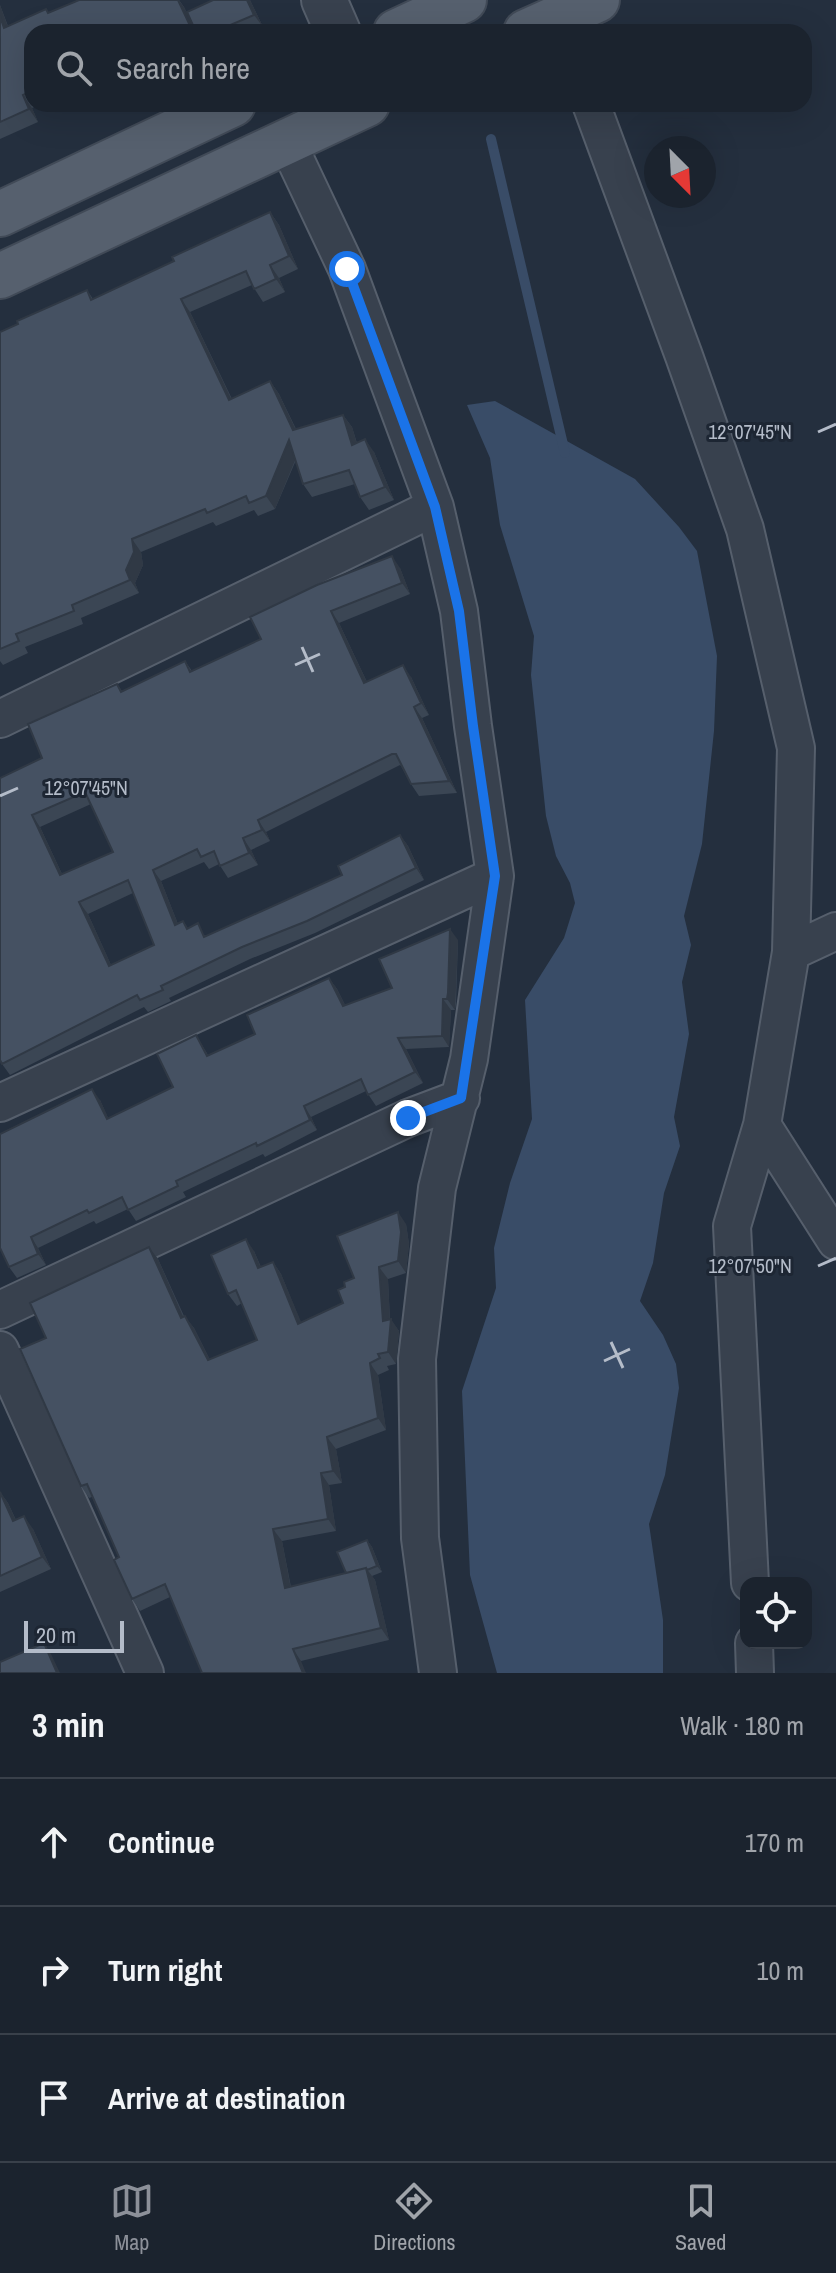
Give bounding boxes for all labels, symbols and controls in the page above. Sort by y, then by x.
search box [24,24,812,112]
icon: search [52,46,96,90]
text: Search here [116,48,250,88]
north arrow [644,136,716,208]
route start [329,251,365,287]
text: 12°07'45"N [708,418,792,445]
text: 12°07'45"N [44,774,128,801]
route end [390,1100,426,1136]
text: 12°07'50"N [708,1252,792,1279]
map controls [740,1577,812,1649]
button: locate [740,1577,812,1649]
scale bar [24,1617,124,1653]
text: 20 m [36,1620,76,1650]
text: 3 min [32,1702,105,1748]
text: Walk · 180 m [680,1708,804,1743]
icon: ahead [32,1820,76,1864]
text: Continue [108,1822,215,1862]
text: 170 m [745,1825,804,1860]
icon: right [32,1948,76,1992]
text: Turn right [108,1950,222,1990]
text: 10 m [757,1953,804,1988]
icon: arrive [32,2076,76,2120]
text: Arrive at destination [108,2078,346,2118]
tab: Map [110,2179,154,2257]
tab: Directions [373,2179,456,2257]
tab: Saved [675,2179,726,2257]

